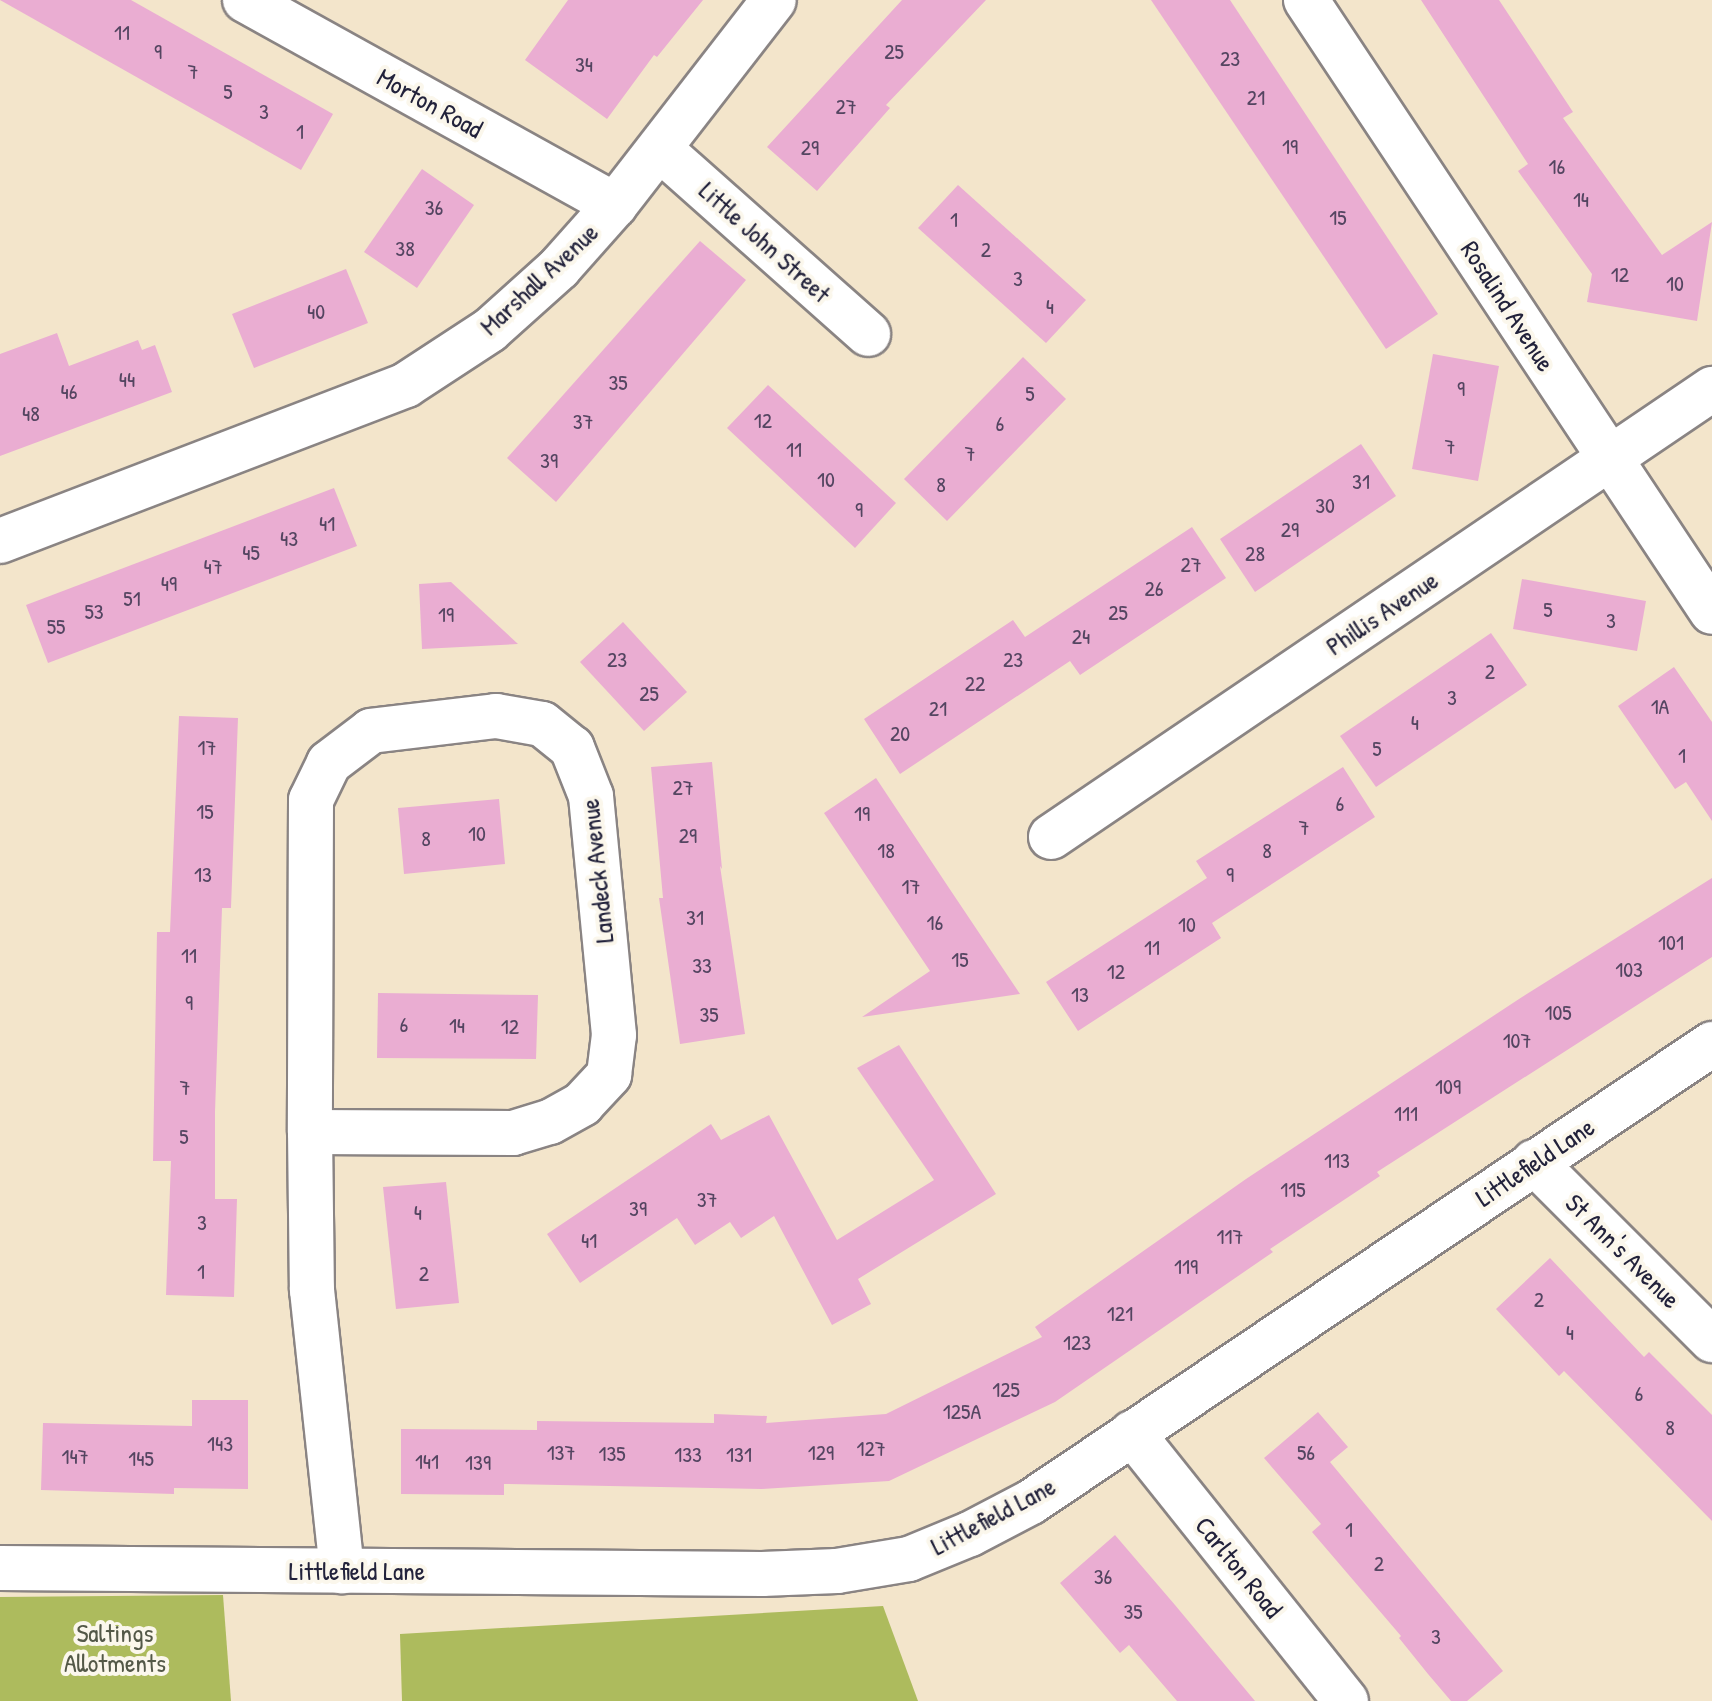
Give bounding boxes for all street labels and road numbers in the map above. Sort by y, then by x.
street label: Morton Road [372,61,488,145]
street label: Little John Street [693,175,837,309]
street label: Marshall Avenue [474,216,604,342]
street label: Rosalind Avenue [1454,235,1562,377]
street label: Phillis Avenue [1320,564,1444,662]
street label: Landeck Avenue [574,797,620,945]
street label: Littlefield Lane [1470,1111,1600,1213]
street label: St Ann's Avenue [1559,1187,1687,1315]
street label: Littlefield Lane [925,1470,1061,1562]
street label: Carlton Road [1189,1510,1289,1624]
street label: Littlefield Lane [289,1555,425,1587]

